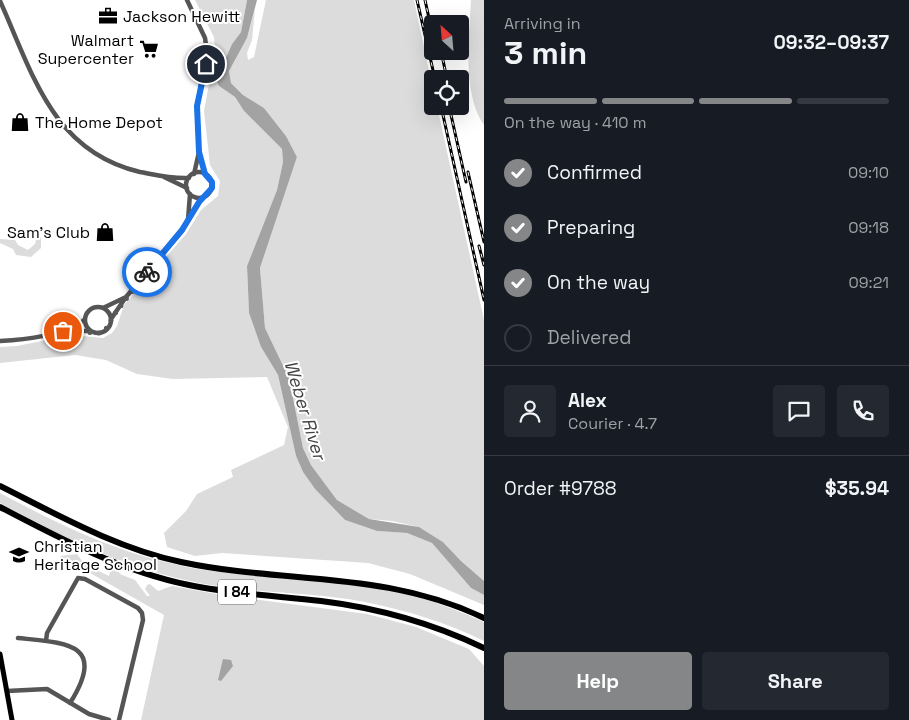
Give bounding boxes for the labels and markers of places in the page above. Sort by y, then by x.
office icon: Jackson Hewitt [97,5,119,27]
place label: Jackson Hewitt [123,6,240,27]
place label: Walmart Supercenter [38,30,134,69]
supermarket icon: Walmart Supercenter [138,38,160,60]
pin [185,43,227,85]
shop icon: The Home Depot [9,111,31,133]
place label: The Home Depot [35,112,163,133]
shop icon: Sam's Club [94,221,116,243]
place label: Sam's Club [7,222,90,243]
pin [42,310,84,352]
place label: Christian Heritage School [34,536,157,575]
school or university icon: Christian Heritage School [8,544,30,566]

